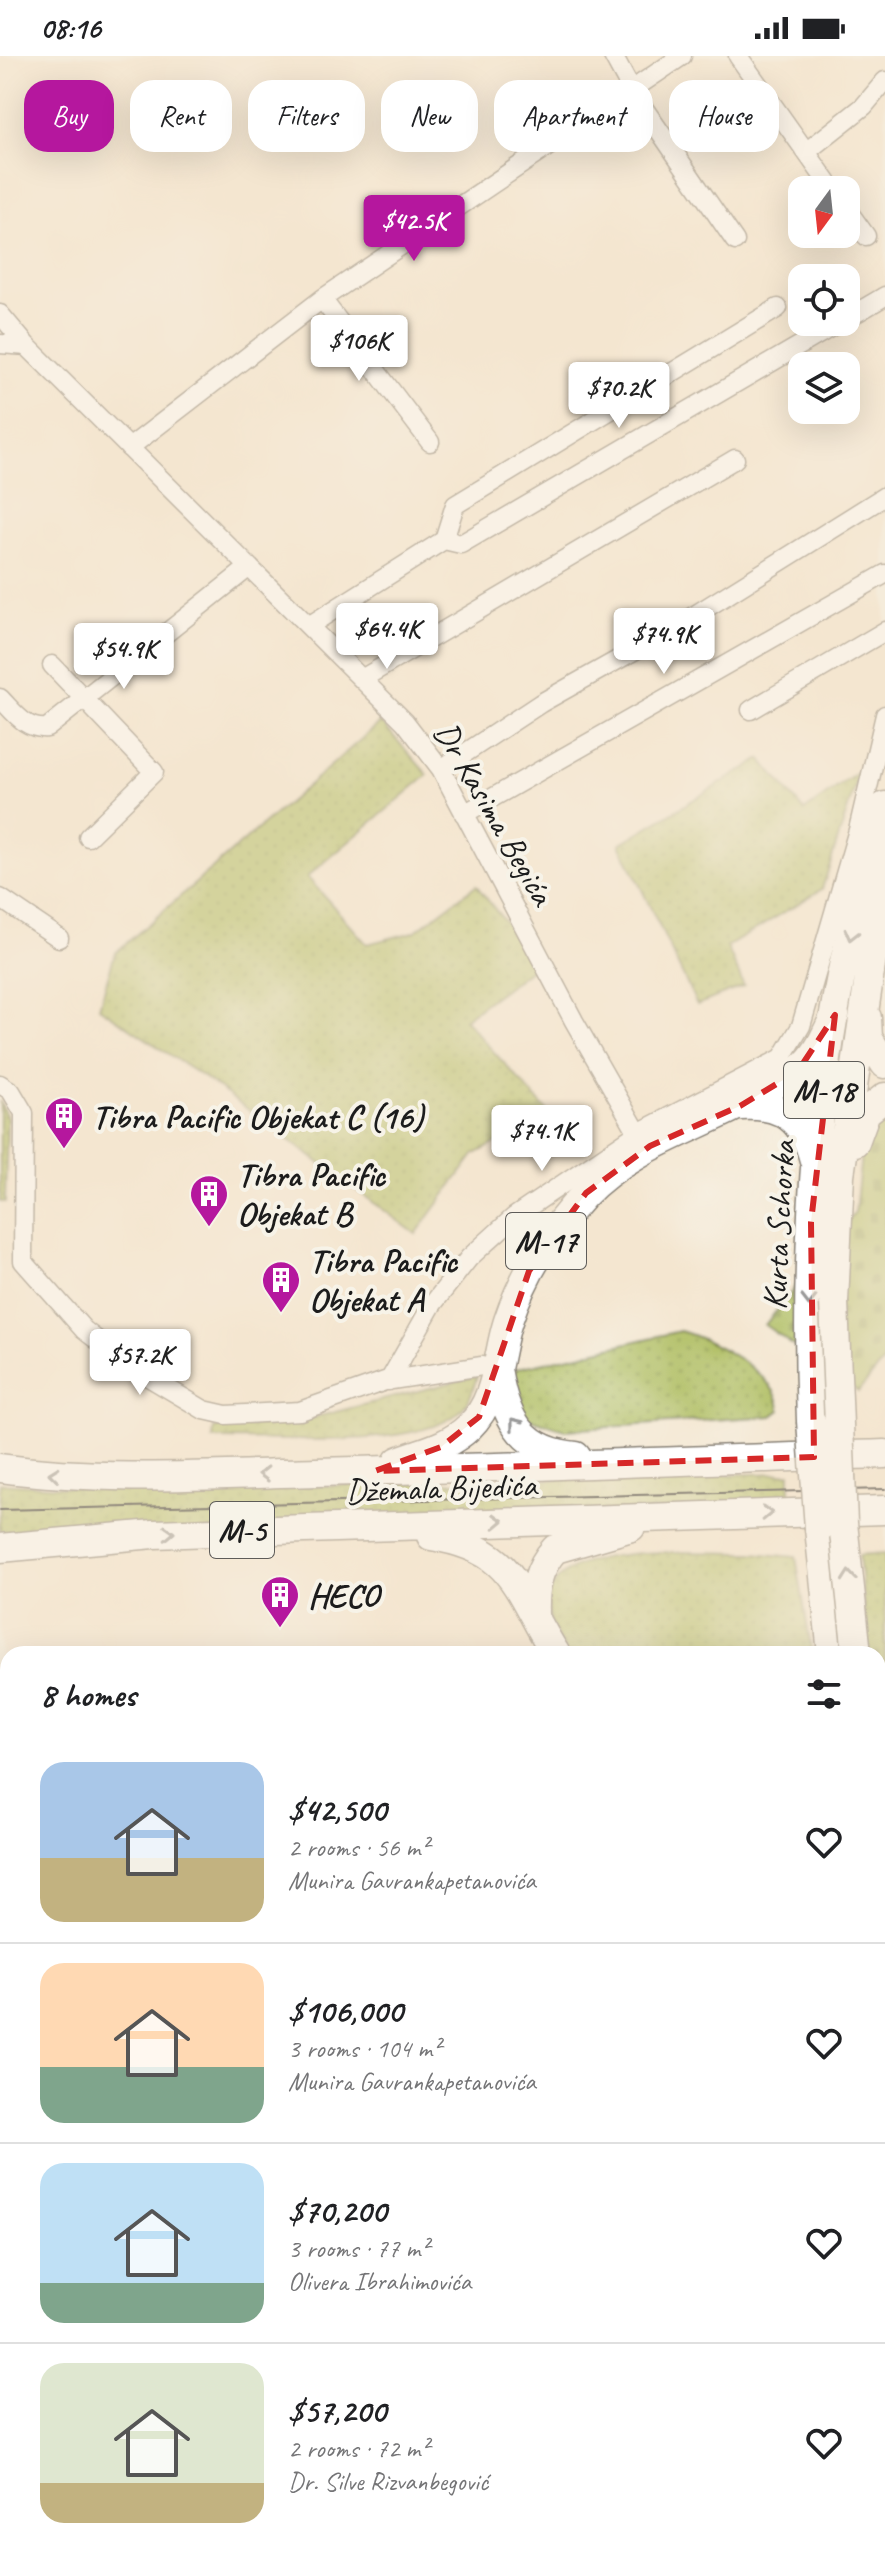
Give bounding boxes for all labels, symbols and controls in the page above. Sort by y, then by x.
text: 08:16 [40,9,101,47]
chip: Buy [24,80,114,152]
chip: Rent [130,80,232,152]
chip: Filters [248,80,365,152]
chip: New [381,80,478,152]
chip: Apartment [494,80,653,152]
chip: House [669,80,779,152]
north arrow [788,176,860,248]
map controls [788,176,860,424]
pin: $42.5K [349,195,479,263]
text: $42.5K [382,204,446,237]
button: locate [788,264,860,336]
pin: $106K [303,315,415,383]
text: $106K [329,324,389,357]
button: layers [788,352,860,424]
pin: $70.2K [554,362,684,430]
text: $70.2K [586,371,652,404]
pin: $64.4K [322,603,452,671]
pin: $74.9K [599,608,729,676]
text: $64.4K [354,612,420,645]
text: $74.9K [632,617,696,650]
pin: $54.9K [59,623,189,691]
text: $54.9K [92,632,156,665]
street label: Dr Kasima Begića [425,714,565,914]
one-way arrow [843,928,860,942]
road number: M-18 [784,1062,864,1118]
building icon: Tibra Pacific Objekat C (16) [43,1095,85,1150]
place label: Tibra Pacific Objekat C (16) [92,1095,426,1138]
pin: $74.1K [477,1105,607,1173]
text: $74.1K [509,1114,575,1147]
street label: Kurta Schorka [753,1137,805,1311]
place label: Tibra Pacific Objekat B [237,1153,387,1235]
building icon: Tibra Pacific Objekat B [188,1173,230,1228]
road number: M-17 [506,1213,586,1269]
place label: Tibra Pacific Objekat A [309,1239,459,1321]
building icon: Tibra Pacific Objekat A [260,1259,302,1314]
one-way arrow [800,1294,817,1307]
pin: $57.2K [75,1329,205,1397]
text: $57.2K [108,1338,172,1371]
one-way arrow [511,1417,525,1432]
street label: Džemala Bijedića [345,1463,539,1512]
one-way arrow [47,1465,60,1482]
one-way arrow [257,1465,270,1482]
road number: M-5 [210,1502,274,1558]
one-way arrow [761,1504,774,1521]
one-way arrow [492,1513,505,1530]
one-way arrow [163,1525,176,1542]
one-way arrow [840,1570,857,1583]
building icon: HECO [259,1574,301,1629]
place label: HECO [308,1574,382,1617]
icon: filters [802,1672,846,1716]
text: 8 homes [40,1673,136,1716]
text: $42,500 [288,1788,386,1831]
icon: home [104,1794,200,1890]
icon: heart [802,1820,846,1864]
text: 2 rooms · 56 m² [288,1831,429,1864]
text: Munira Gavrankapetanovića [288,1864,536,1897]
text: $106,000 [288,1989,403,2032]
icon: home [104,1995,200,2091]
icon: heart [802,2021,846,2065]
text: 3 rooms · 104 m² [288,2032,440,2065]
text: Munira Gavrankapetanovića [288,2065,536,2098]
text: $70,200 [288,2189,386,2232]
icon: home [104,2195,200,2291]
icon: heart [802,2221,846,2265]
text: 3 rooms · 77 m² [288,2232,429,2265]
text: Olivera Ibrahimovića [288,2265,471,2298]
text: $57,200 [288,2389,386,2432]
icon: home [104,2395,200,2491]
icon: heart [802,2421,846,2465]
text: 2 rooms · 72 m² [288,2432,429,2465]
text: Dr. Silve Rizvanbegović [288,2465,488,2498]

